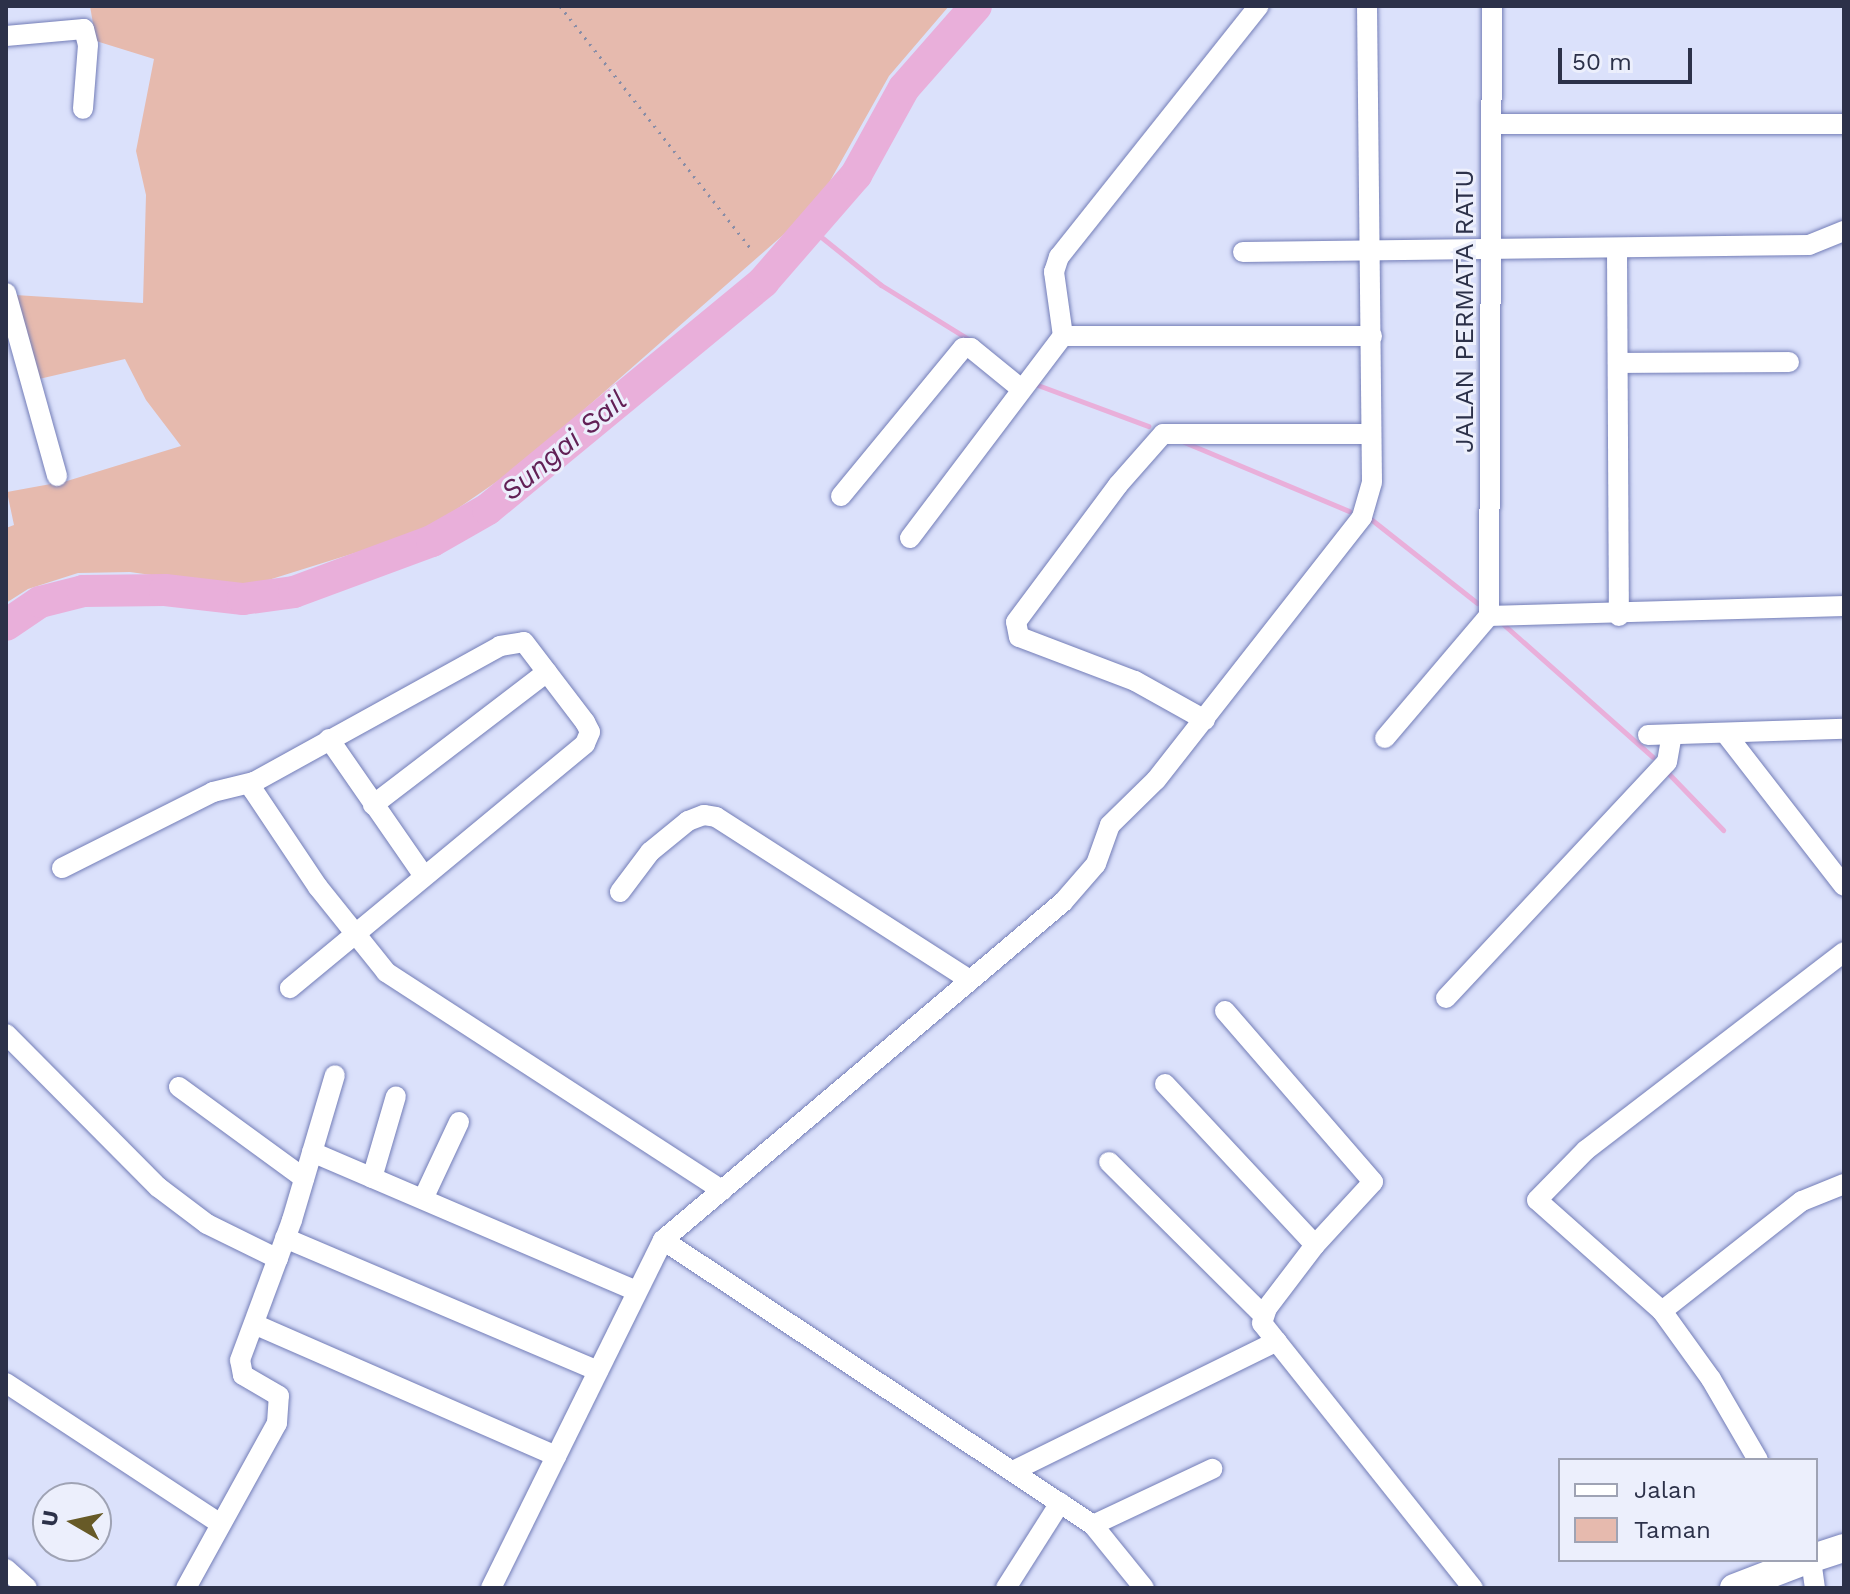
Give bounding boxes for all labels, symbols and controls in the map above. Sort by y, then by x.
scale bar [1562,32,1696,82]
text: 50 m [1572,48,1632,76]
street label: JALAN PERMATA RATU [1449,169,1481,453]
water label: Sungai Sail [495,384,633,508]
legend [1558,1458,1818,1562]
text: Jalan [1634,1476,1697,1504]
north arrow [32,1482,112,1562]
text: U [36,1509,63,1528]
text: Taman [1634,1516,1711,1544]

